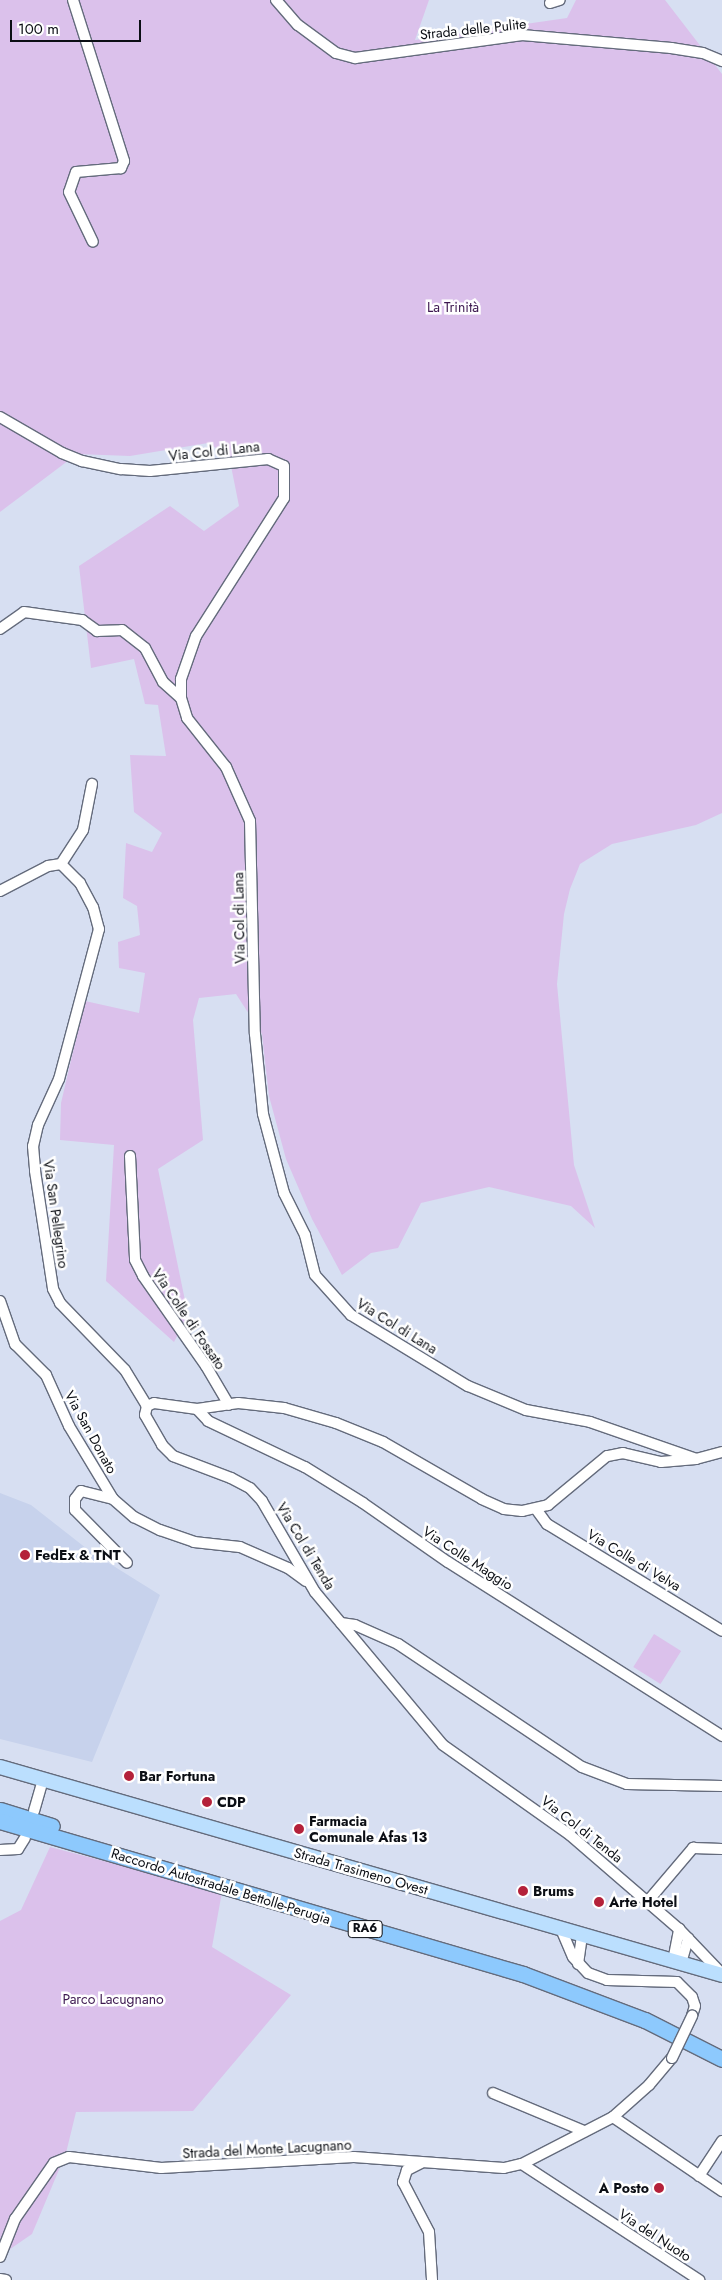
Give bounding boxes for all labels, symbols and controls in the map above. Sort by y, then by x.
scale bar [12,10,144,42]
street label: Strada delle Pulite [419,15,527,43]
text: 100 m [18,18,59,40]
park label: La Trinità [427,299,479,315]
street label: Via Col di Lana [168,438,260,464]
street label: Via Col di Lana [230,872,248,964]
street label: Via San Pellegrino [40,1159,72,1269]
street label: Via Colle di Fossato [149,1265,229,1373]
street label: Via Col di Lana [354,1295,440,1357]
street label: Via San Donato [61,1388,121,1476]
street label: Via Col di Tenda [273,1499,339,1593]
street label: Via Colle Maggio [420,1523,516,1593]
street label: Via Colle di Velva [584,1525,684,1595]
place label: FedEx & TNT [35,1547,121,1563]
marker: FedEx & TNT [19,1549,31,1561]
place label: Bar Fortuna [139,1768,215,1784]
marker: Bar Fortuna [123,1770,135,1782]
street label: Via Col di Tenda [538,1792,626,1866]
place label: CDP [217,1794,246,1810]
marker: CDP [201,1796,213,1808]
place label: Farmacia Comunale Afas 13 [309,1813,427,1845]
marker: Farmacia Comunale Afas 13 [293,1823,305,1835]
street label: Strada Trasimeno Ovest [292,1844,430,1898]
street label: Raccordo Autostradale Bettolle-Perugia [109,1845,333,1927]
place label: Brums [533,1883,574,1899]
marker: Brums [517,1885,529,1897]
place label: Arte Hotel [609,1894,677,1910]
marker: Arte Hotel [593,1896,605,1908]
road number: RA6 [348,1920,382,1938]
park label: Parco Lacugnano [62,1991,164,2007]
street label: Strada del Monte Lacugnano [182,2136,352,2162]
place label: A Posto [599,2180,649,2196]
marker: A Posto [653,2182,665,2194]
street label: Via del Nuoto [616,2205,694,2265]

